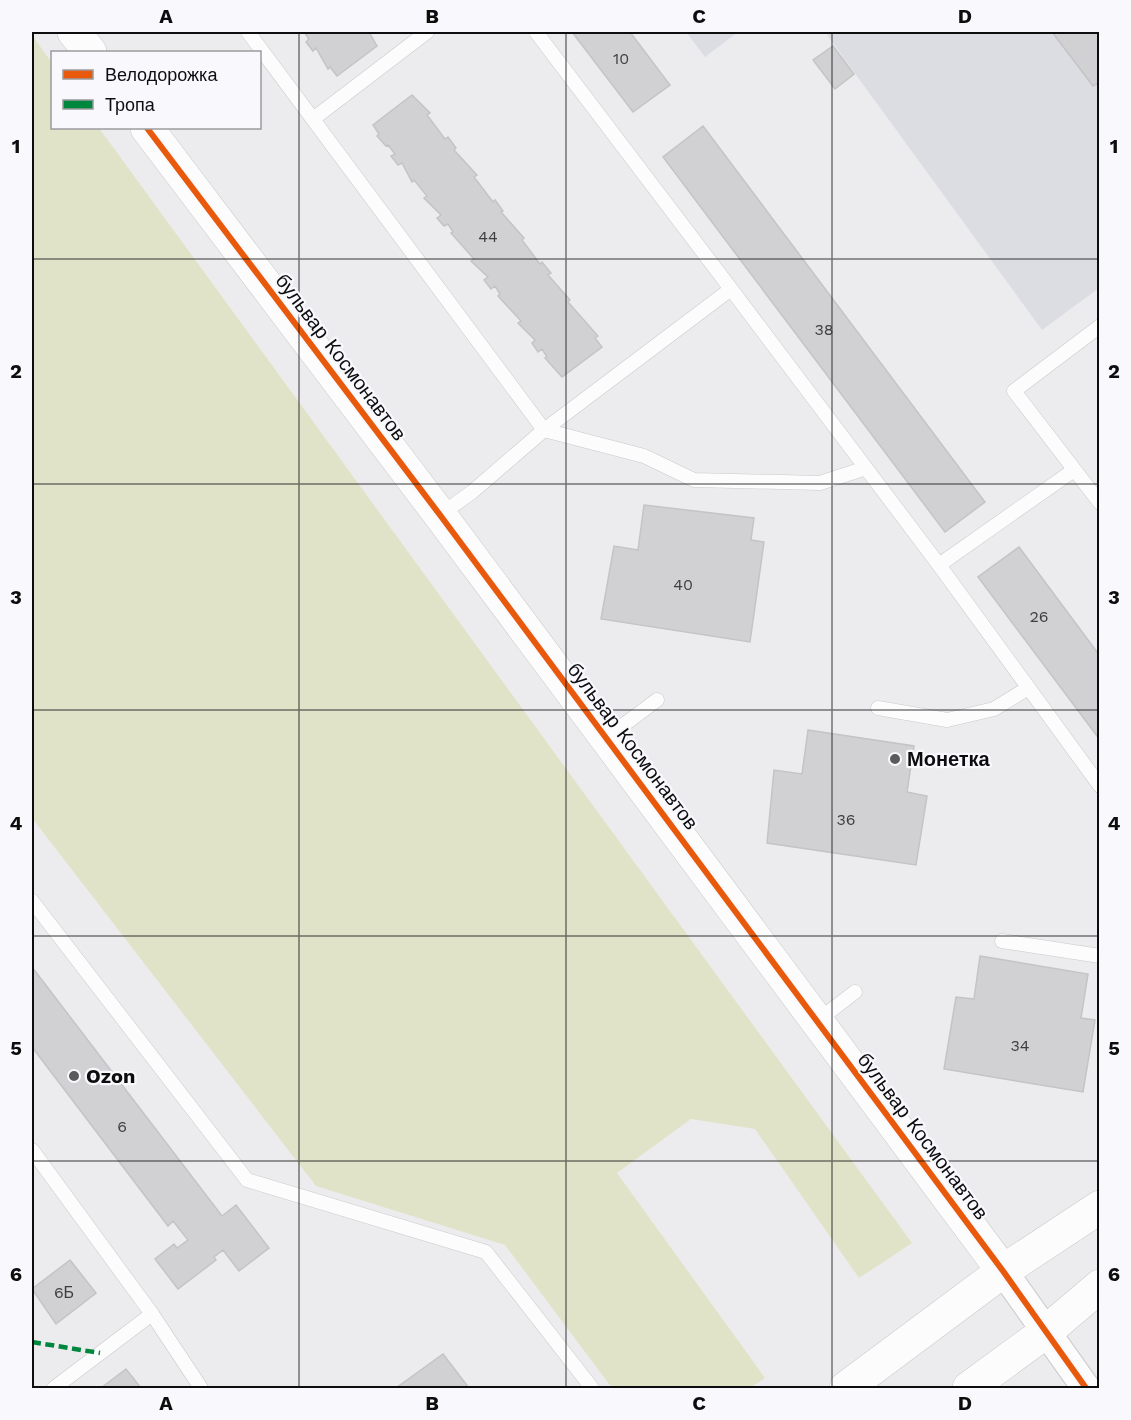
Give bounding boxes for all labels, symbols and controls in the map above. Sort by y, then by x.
text: A [159,4,173,28]
text: B [425,4,439,28]
text: C [692,4,706,28]
text: D [958,4,972,28]
house number: 10 [613,49,629,68]
legend [51,51,261,129]
text: Велодорожка [105,64,218,85]
text: Тропа [105,94,156,115]
text: 1 [12,134,20,158]
text: 1 [1110,134,1118,158]
house number: 44 [478,227,498,246]
street label: бульвар Космонавтов [270,269,412,445]
house number: 38 [814,320,834,339]
text: 2 [10,359,22,383]
text: 2 [1108,359,1120,383]
house number: 40 [673,575,693,594]
text: 3 [10,585,22,609]
text: 3 [1108,585,1120,609]
house number: 26 [1029,607,1049,626]
street label: бульвар Космонавтов [562,658,704,834]
place label: Монетка [907,747,991,771]
marker: Монетка [888,752,902,766]
house number: 36 [836,810,856,829]
text: 4 [10,811,23,835]
text: 4 [1108,811,1121,835]
text: 5 [10,1036,22,1060]
house number: 34 [1010,1036,1030,1055]
text: 5 [1108,1036,1120,1060]
street label: бульвар Космонавтов [852,1048,994,1224]
place label: Ozon [86,1064,135,1088]
marker: Ozon [67,1069,81,1083]
house number: 6 [117,1117,127,1136]
text: 6 [10,1262,22,1286]
text: 6 [1108,1262,1120,1286]
house number: 6Б [54,1283,74,1302]
text: A [159,1391,173,1415]
text: B [425,1391,439,1415]
text: C [692,1391,706,1415]
text: D [958,1391,972,1415]

